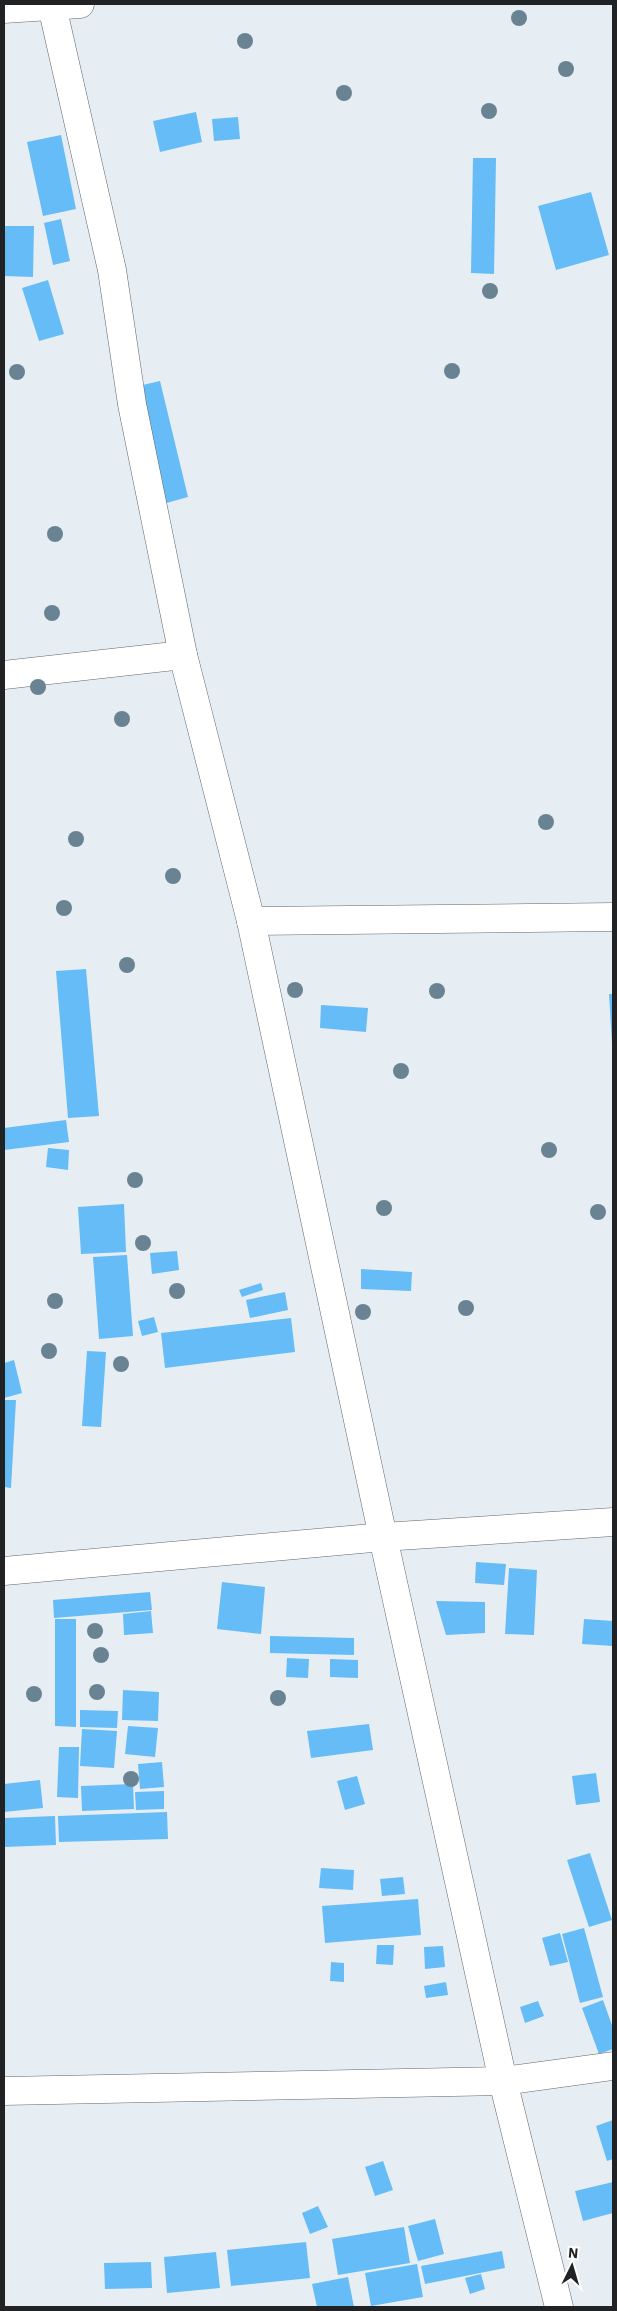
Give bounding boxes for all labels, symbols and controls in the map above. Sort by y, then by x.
north arrow [547,2241,597,2291]
text: N [567,2244,579,2262]

